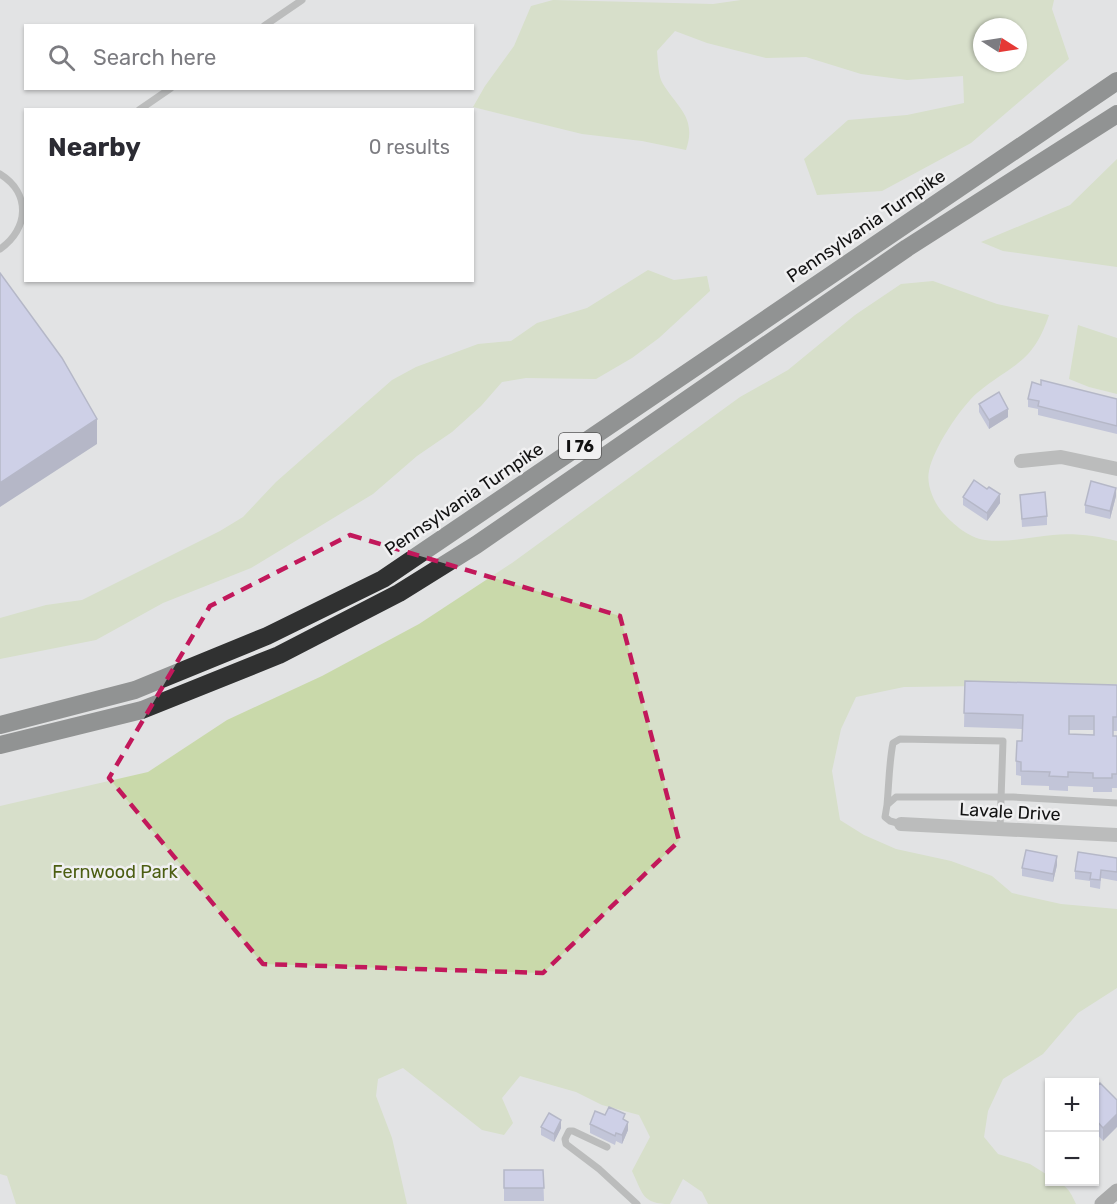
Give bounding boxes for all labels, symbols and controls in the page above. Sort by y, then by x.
north arrow [973,18,1027,72]
search box [24,24,474,90]
icon: search [45,41,78,74]
text: Search here [93,44,216,71]
text: Nearby [48,132,141,163]
text: 0 results [369,135,450,159]
street label: Pennsylvania Turnpike [782,165,950,287]
road number: I 76 [559,433,601,459]
street label: Pennsylvania Turnpike [380,438,548,560]
street label: Lavale Drive [959,798,1061,826]
park label: Fernwood Park [52,861,178,883]
map controls [1045,1078,1099,1186]
button: + [1045,1078,1099,1132]
button: − [1045,1132,1099,1186]

